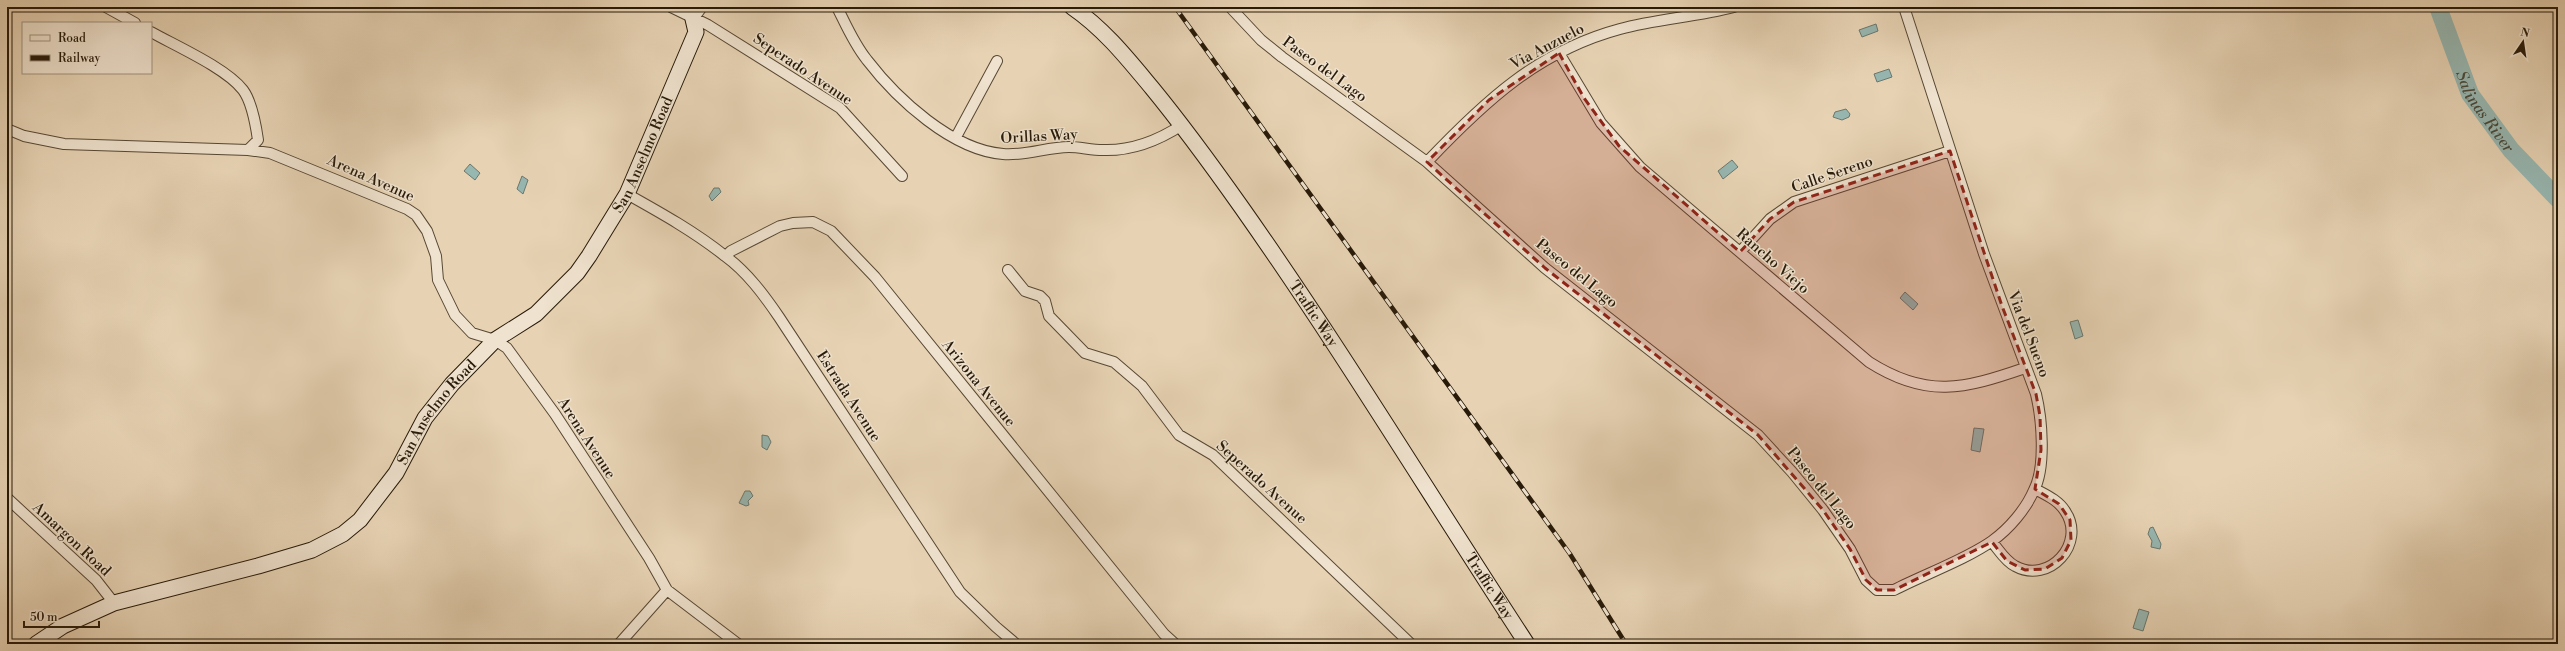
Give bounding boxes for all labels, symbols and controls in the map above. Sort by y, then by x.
street label: Via Anzuelo [1506,19,1587,74]
legend [22,22,152,74]
north arrow [2503,22,2543,62]
text: N [2519,25,2531,41]
street label: Seperado Avenue [749,29,856,110]
text: Road [58,31,86,46]
street label: Paseo del Lago [1279,32,1371,107]
text: Railway [58,51,100,66]
water label: Salinas River [2451,68,2519,157]
street label: San Anselmo Road [609,93,678,217]
street label: Orillas Way [1000,125,1079,148]
street label: Arena Avenue [323,150,417,206]
street label: Calle Sereno [1789,152,1875,197]
street label: Rancho Viejo [1732,224,1813,298]
street label: Paseo del Lago [1532,235,1622,312]
street label: Traffic Way [1285,277,1343,351]
street label: Via del Sueno [2003,287,2054,380]
street label: Arizona Avenue [937,335,1020,431]
street label: Estrada Avenue [812,347,885,445]
street label: San Anselmo Road [393,355,481,468]
street label: Arena Avenue [553,393,620,483]
street label: Seperado Avenue [1212,437,1311,528]
street label: Paseo del Lago [1783,443,1860,533]
street label: Amargon Road [28,497,115,581]
street label: Traffic Way [1461,549,1518,624]
scale bar [24,603,99,629]
text: 50 m [30,610,58,625]

